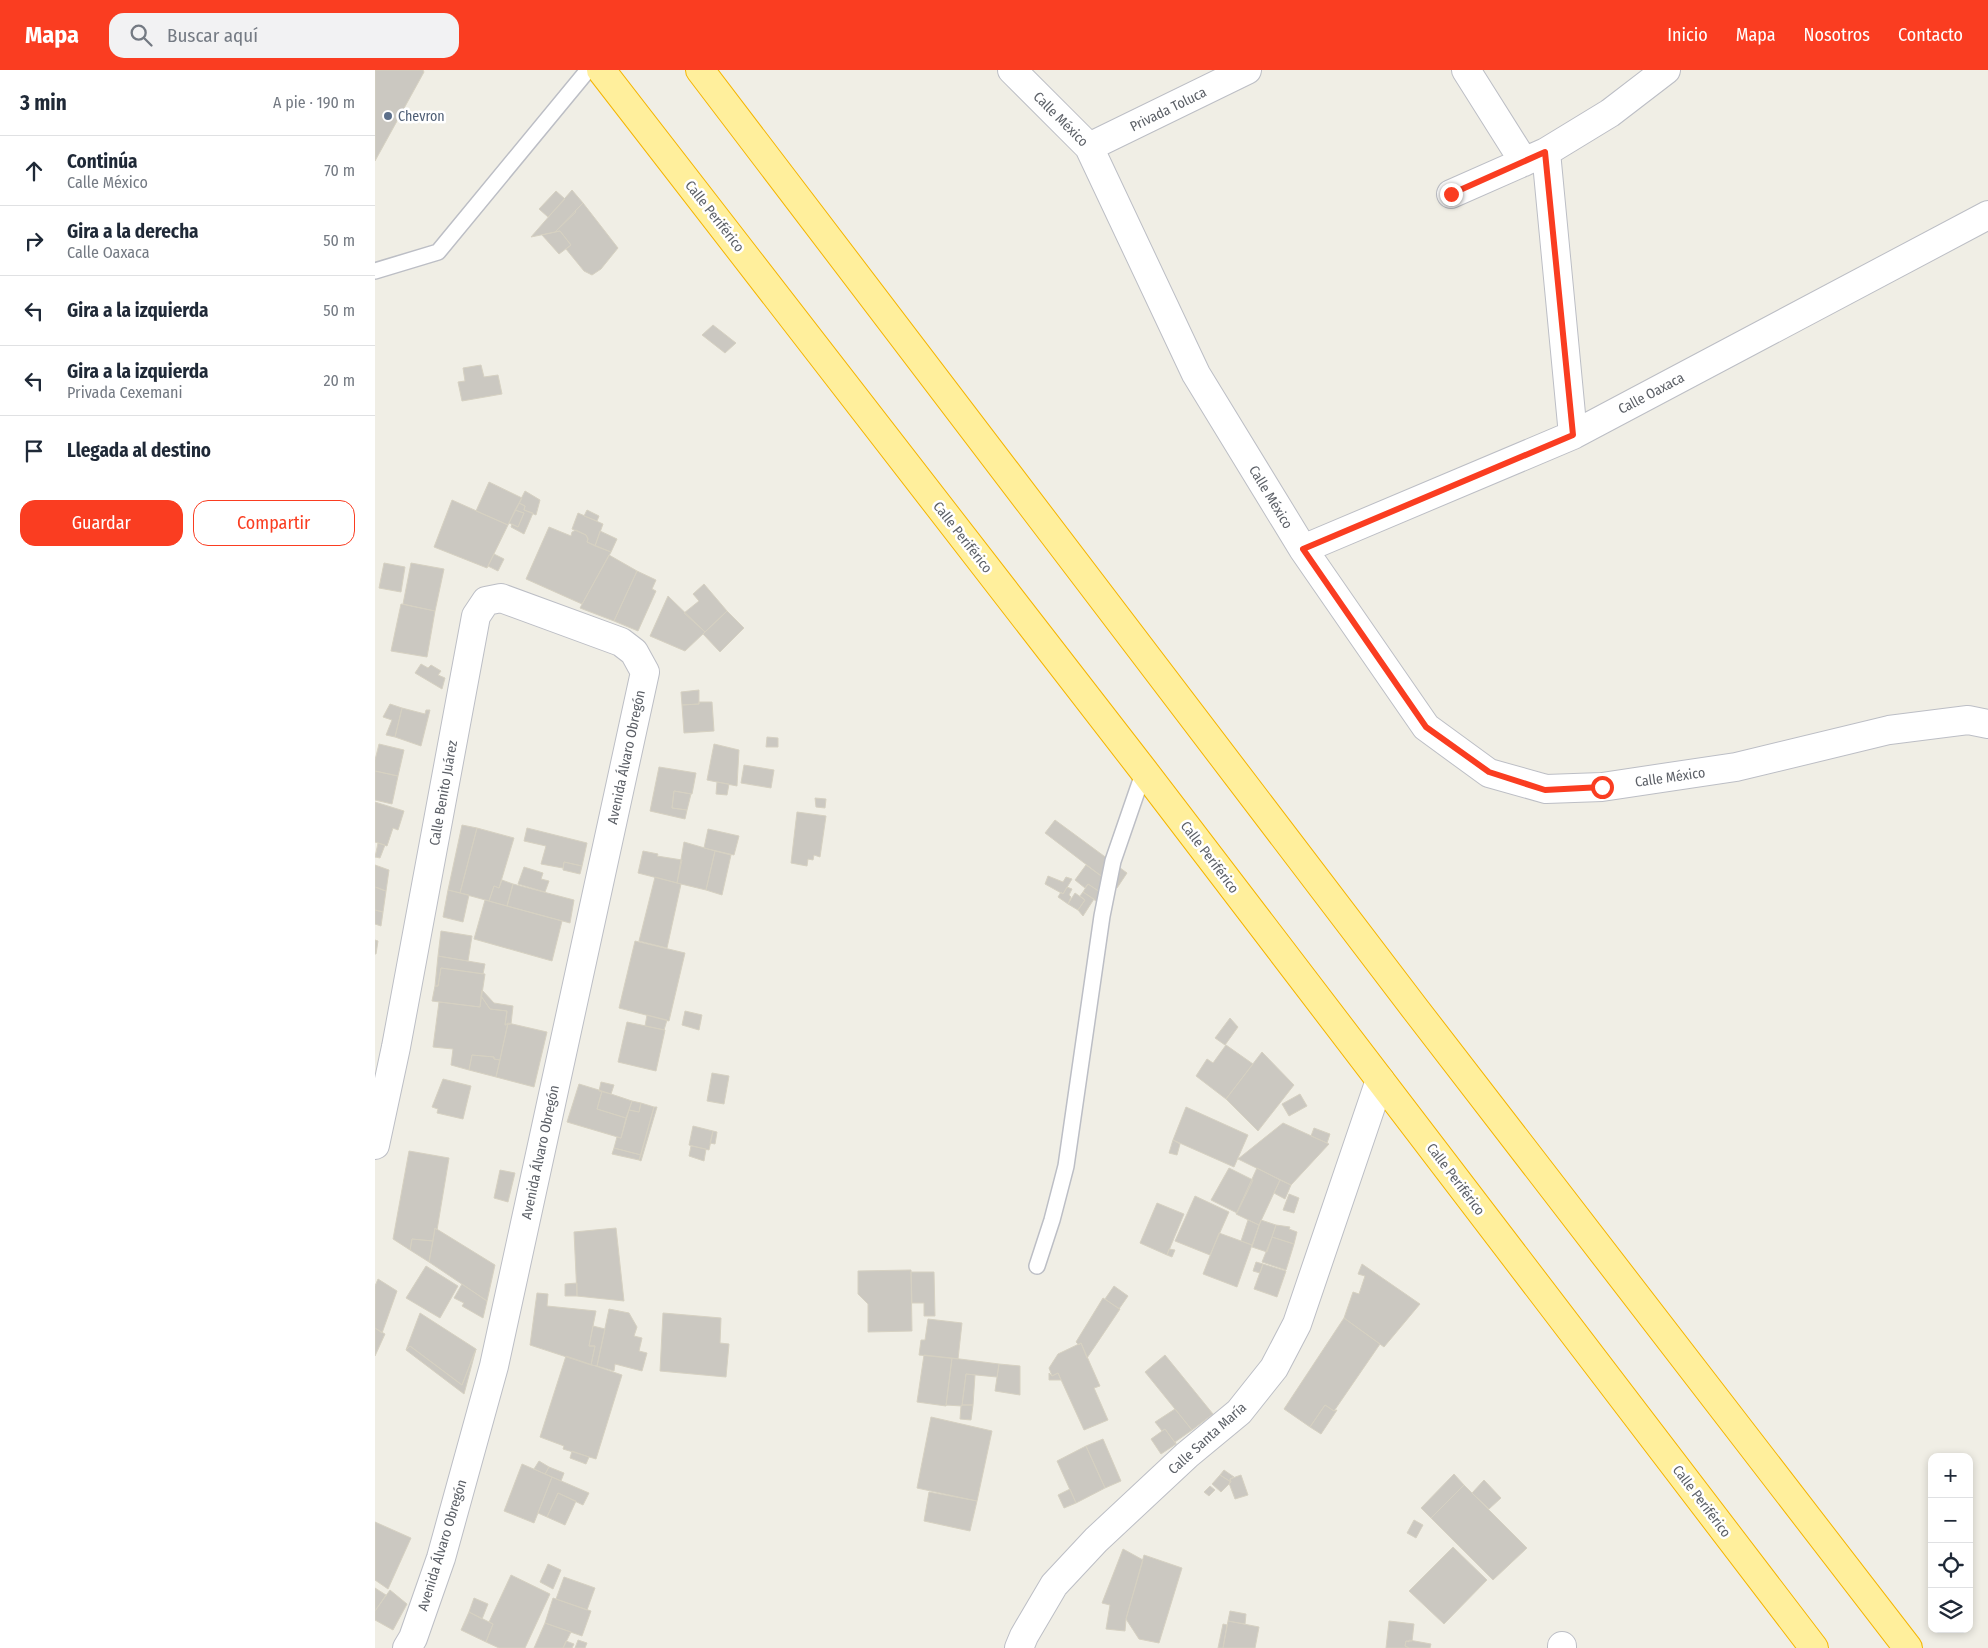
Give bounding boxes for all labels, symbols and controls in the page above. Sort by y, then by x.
search box [109,13,459,58]
text: Mapa [25,21,79,49]
icon: search [127,21,155,49]
text: Buscar aquí [167,24,258,47]
text: Inicio [1667,24,1708,46]
text: Mapa [1736,24,1776,46]
text: Nosotros [1804,24,1870,46]
text: Contacto [1898,24,1963,46]
street label: Privada Toluca [1127,84,1209,135]
street label: Calle México [1030,88,1092,150]
text: 3 min [20,90,67,116]
text: A pie · 190 m [273,93,355,112]
place label: Chevron [398,108,445,125]
marker: Chevron [382,110,394,122]
text: Continúa [67,150,138,173]
icon: ahead [20,157,48,185]
text: 70 m [324,161,355,180]
text: Calle México [67,173,148,192]
street label: Calle Periférico [681,177,748,255]
route end [1440,183,1463,206]
text: Gira a la derecha [67,220,199,243]
icon: right [20,227,48,255]
text: 50 m [323,231,355,250]
text: Calle Oaxaca [67,243,150,262]
icon: left [20,297,48,325]
text: Gira a la izquierda [67,299,209,322]
text: 50 m [323,301,355,320]
text: Gira a la izquierda [67,360,209,383]
icon: left [20,367,48,395]
street label: Calle Oaxaca [1615,369,1687,418]
text: 20 m [324,371,355,390]
text: Privada Cexemani [67,383,183,402]
icon: arrive [20,437,48,465]
text: Llegada al destino [67,439,211,462]
street label: Calle México [1245,463,1296,532]
street label: Calle Periférico [929,498,996,576]
button: Guardar [20,500,183,546]
button: Compartir [193,500,355,546]
street label: Avenida Álvaro Obregón [603,688,649,826]
street label: Calle Benito Juárez [426,739,461,847]
street label: Calle México [1634,764,1706,791]
route start [1591,776,1614,799]
street label: Calle Periférico [1177,818,1242,897]
street label: Avenida Álvaro Obregón [517,1083,563,1221]
street label: Calle Periférico [1423,1140,1488,1219]
street label: Calle Santa María [1165,1399,1250,1478]
map controls [1928,1453,1973,1633]
button: + [1928,1453,1973,1498]
street label: Calle Periférico [1669,1462,1734,1541]
street label: Avenida Álvaro Obregón [413,1477,471,1613]
button: − [1928,1498,1973,1543]
button: locate [1928,1543,1973,1588]
button: layers [1928,1588,1973,1633]

